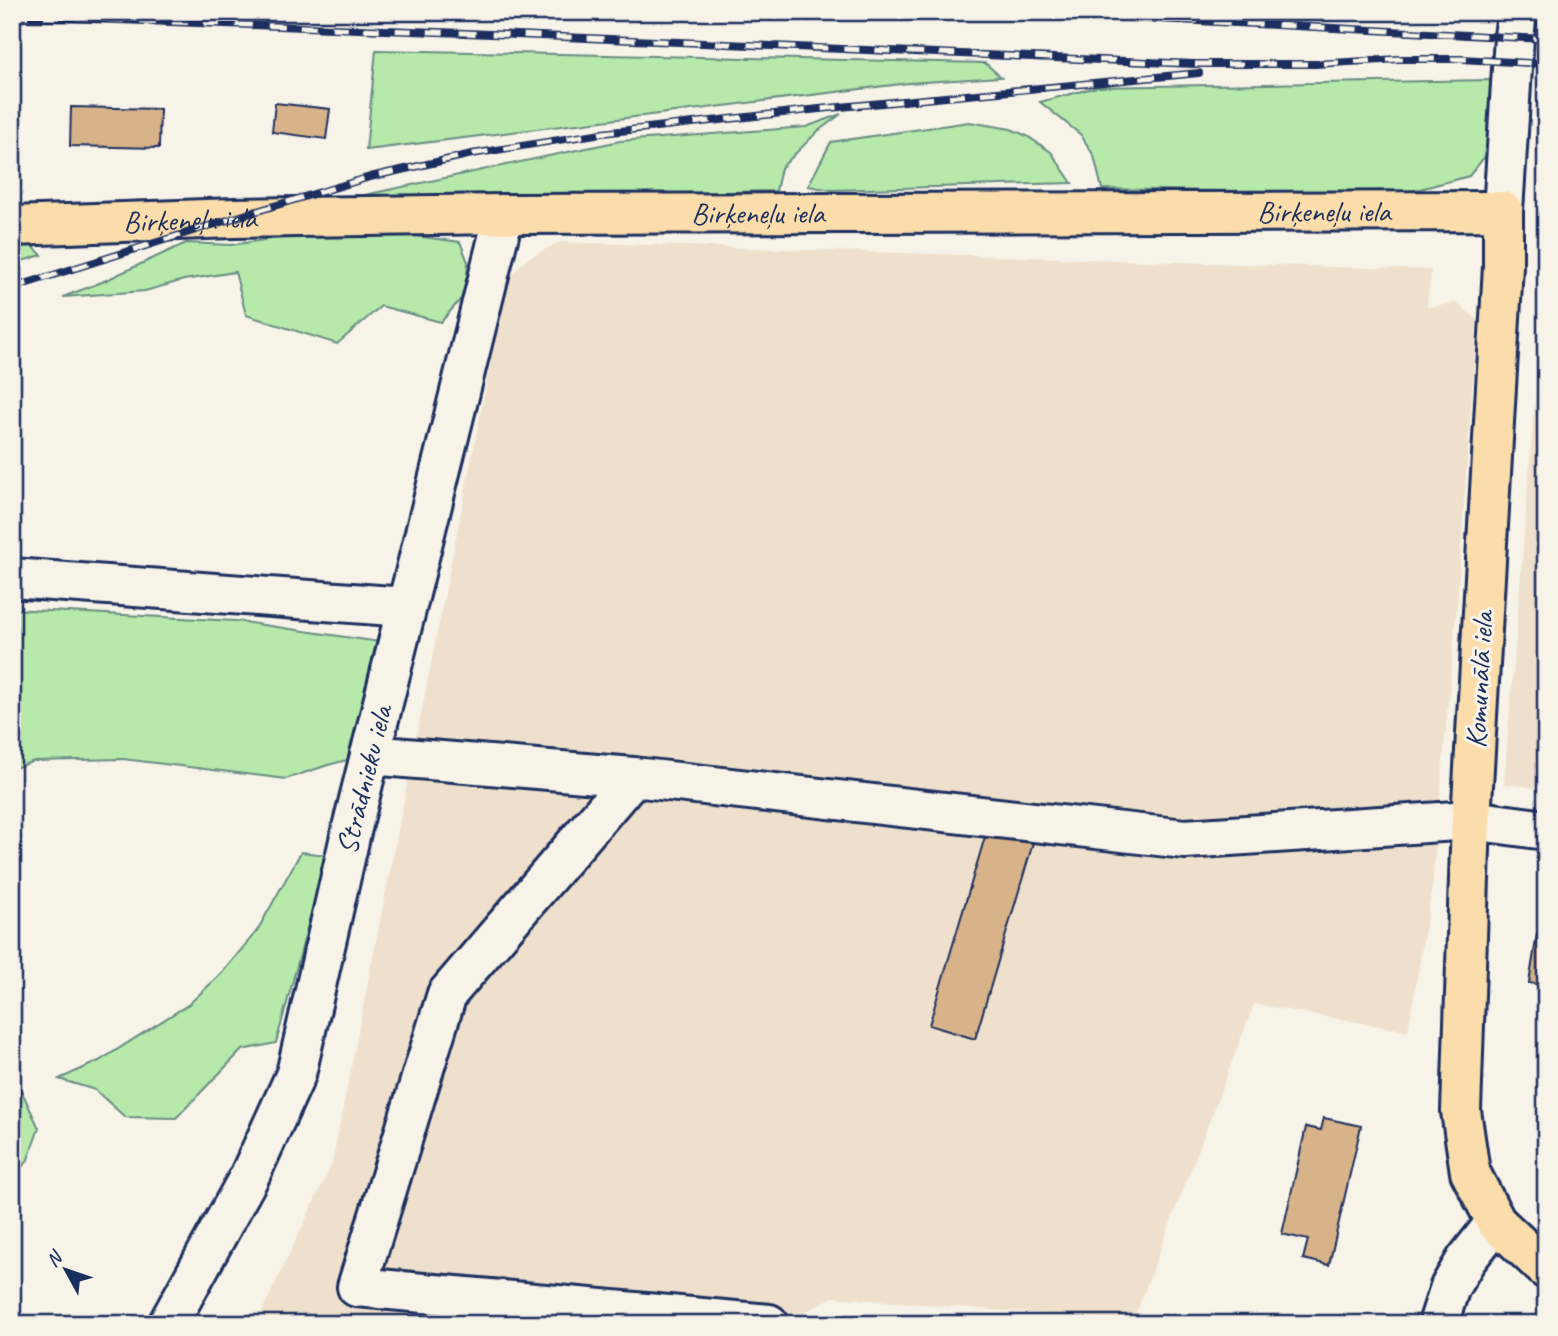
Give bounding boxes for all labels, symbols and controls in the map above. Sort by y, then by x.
street label: Birķeneļu iela [1257,192,1392,231]
street label: Birķeneļu iela [691,194,826,232]
street label: Birķeneļu iela [123,199,259,241]
street label: Komunālā iela [1456,608,1502,749]
street label: Strādnieku iela [328,699,401,858]
north arrow [32,1234,102,1304]
text: N [41,1245,69,1272]

